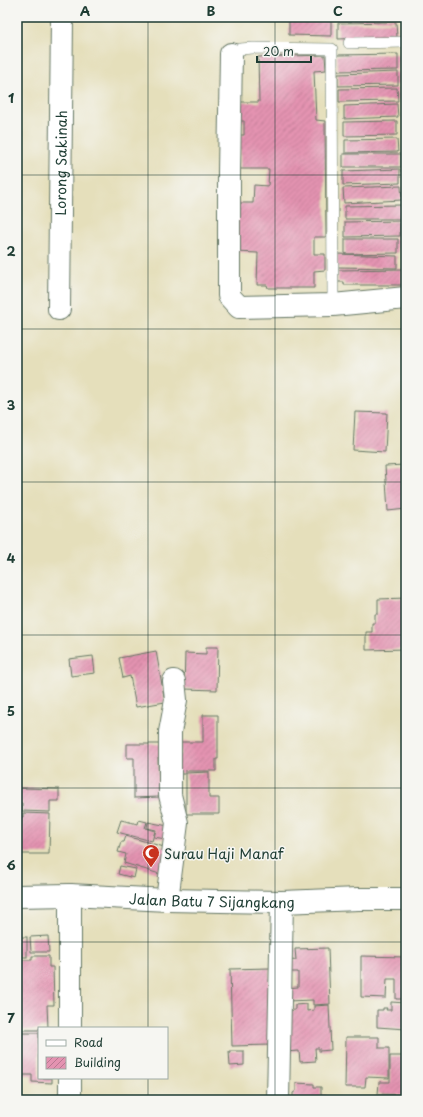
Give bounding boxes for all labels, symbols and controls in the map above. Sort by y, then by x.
text: A [80,1,90,20]
text: B [207,1,216,20]
text: C [333,1,343,20]
scale bar [257,38,311,64]
text: 20 m [263,42,294,60]
text: 1 [8,88,14,107]
street label: Lorong Sakinah [49,110,72,216]
text: 2 [6,241,16,260]
text: 3 [7,395,16,414]
text: 4 [7,548,16,567]
text: 5 [7,701,15,720]
mosque icon: Surau Haji Manaf [141,843,161,868]
place label: Surau Haji Manaf [164,843,285,864]
text: 6 [6,855,16,874]
street label: Jalan Batu 7 Sijangkang [129,888,295,913]
text: 7 [7,1008,15,1027]
legend [38,1027,168,1079]
text: Road [74,1033,103,1051]
text: Building [74,1053,121,1071]

